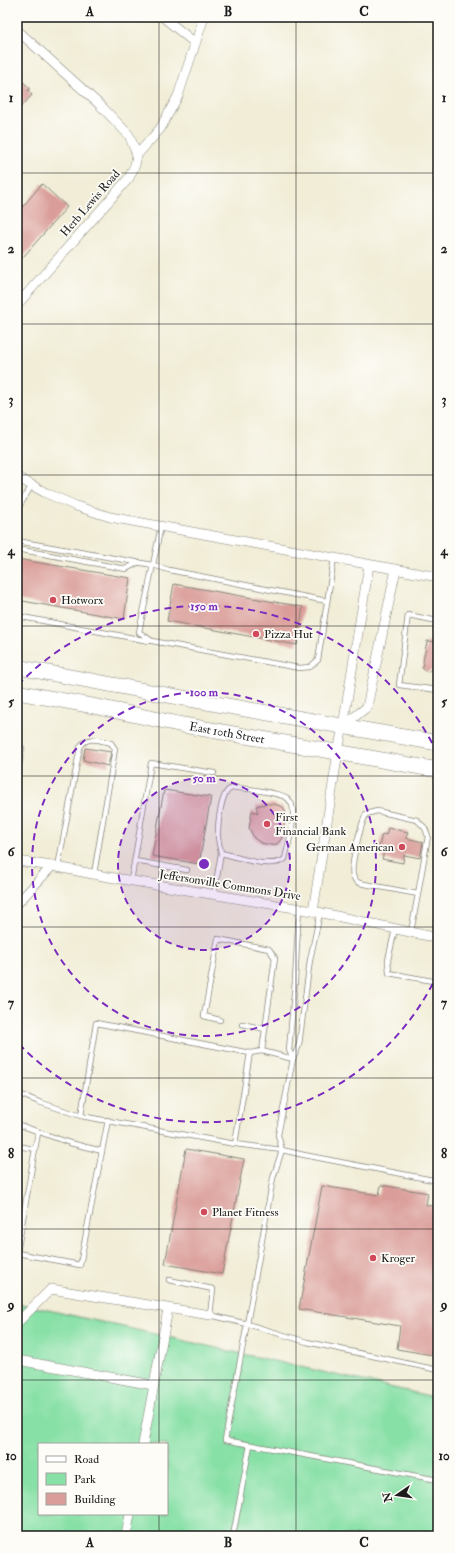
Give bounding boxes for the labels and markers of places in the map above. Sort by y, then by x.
place label: Hotworx [61,593,104,608]
marker: Hotworx [48,595,58,605]
place label: Pizza Hut [264,627,313,642]
marker: Pizza Hut [251,629,261,639]
place label: First Financial Bank [275,810,346,839]
marker: First Financial Bank [262,819,272,829]
place label: German American [306,840,394,855]
marker: German American [397,842,407,852]
centre of rings [197,857,211,871]
place label: Planet Fitness [212,1205,279,1220]
marker: Planet Fitness [199,1207,209,1217]
place label: Kroger [381,1251,416,1266]
marker: Kroger [368,1253,378,1263]

